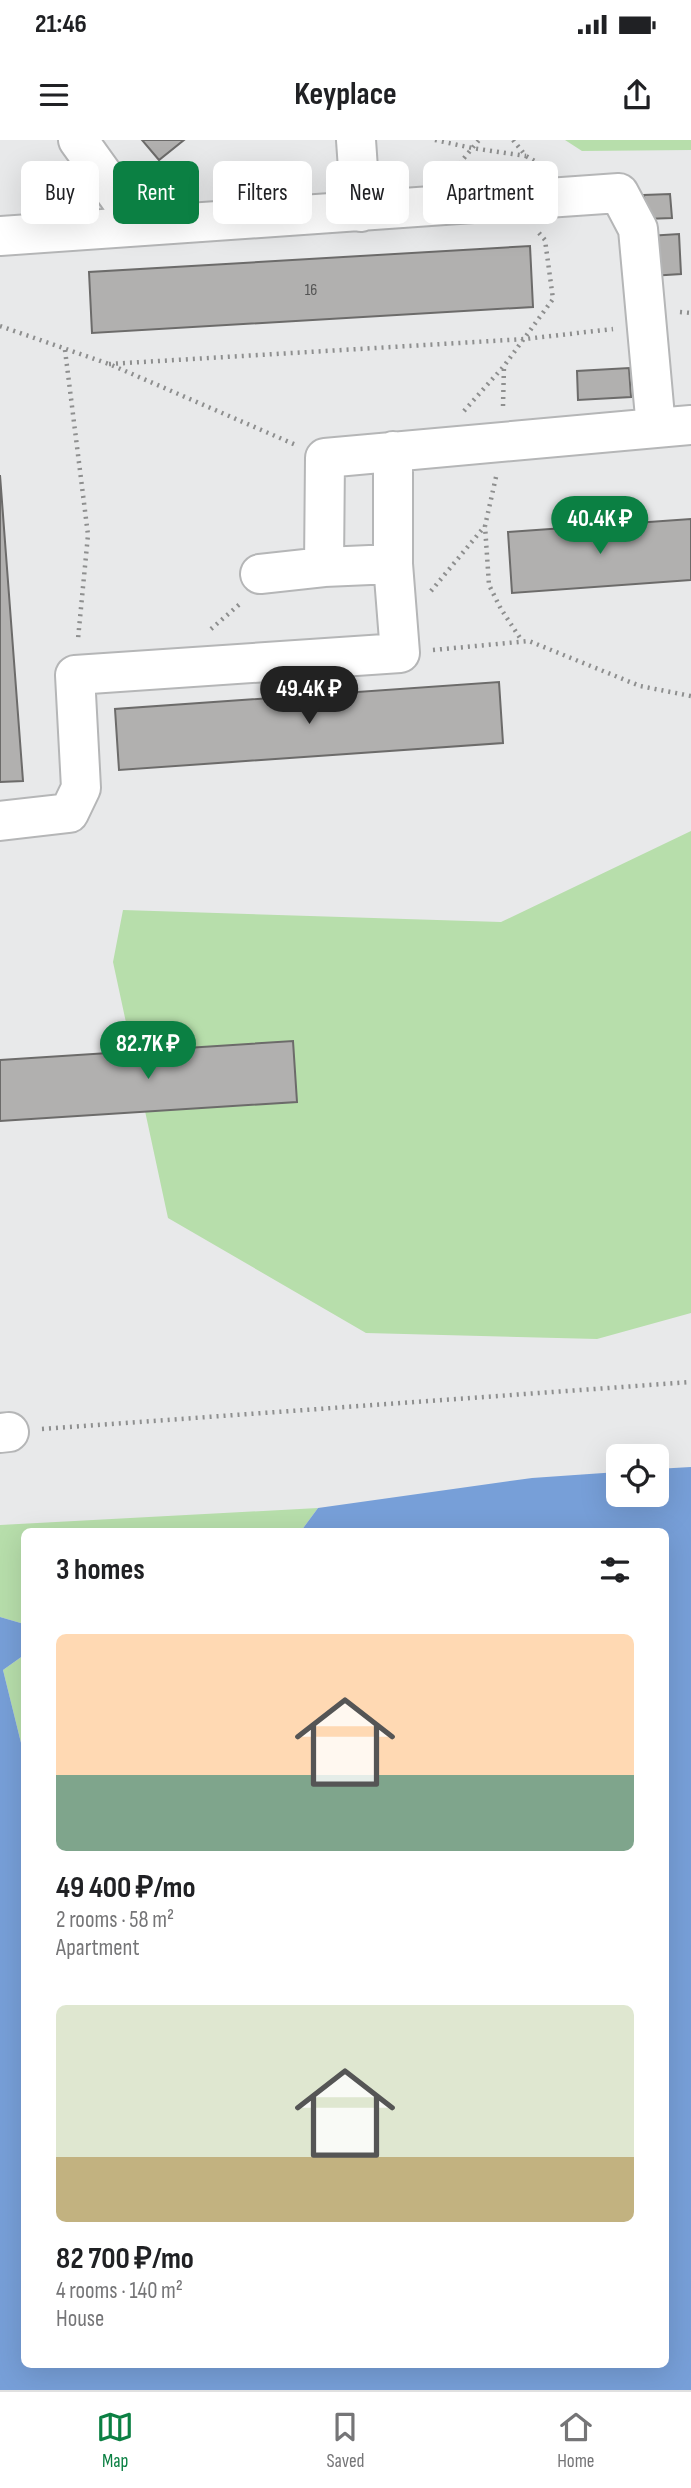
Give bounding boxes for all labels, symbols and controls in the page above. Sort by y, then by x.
text: 21:46 [35,9,87,40]
text: Keyplace [294,75,397,114]
icon: menu [35,76,73,114]
icon: share [618,76,656,114]
chip: Buy [21,161,99,224]
chip: Rent [113,161,199,224]
chip: Filters [213,161,312,224]
chip: New [326,161,409,224]
chip: Apartment [423,161,558,224]
house number: 16 [305,281,317,300]
pin: 40.4K ₽ [535,496,665,556]
text: 40.4K ₽ [567,505,633,533]
pin: 49.4K ₽ [244,666,374,726]
text: 49.4K ₽ [276,675,342,703]
pin: 82.7K ₽ [83,1021,213,1081]
text: 82.7K ₽ [116,1030,180,1058]
map controls [606,1444,669,1507]
button: locate [606,1444,669,1507]
icon: filters [596,1551,634,1589]
text: 3 homes [56,1552,145,1588]
icon: home [282,1679,408,1805]
text: 49 400 ₽/mo [56,1870,196,1906]
text: 2 rooms · 58 m² [56,1906,174,1934]
text: Apartment [56,1934,140,1962]
icon: home [282,2050,408,2176]
text: 82 700 ₽/mo [56,2241,194,2277]
text: 4 rooms · 140 m² [56,2277,183,2305]
text: House [56,2305,104,2333]
tab: Map [96,2408,134,2473]
tab: Saved [326,2408,365,2473]
tab: Home [557,2408,595,2473]

